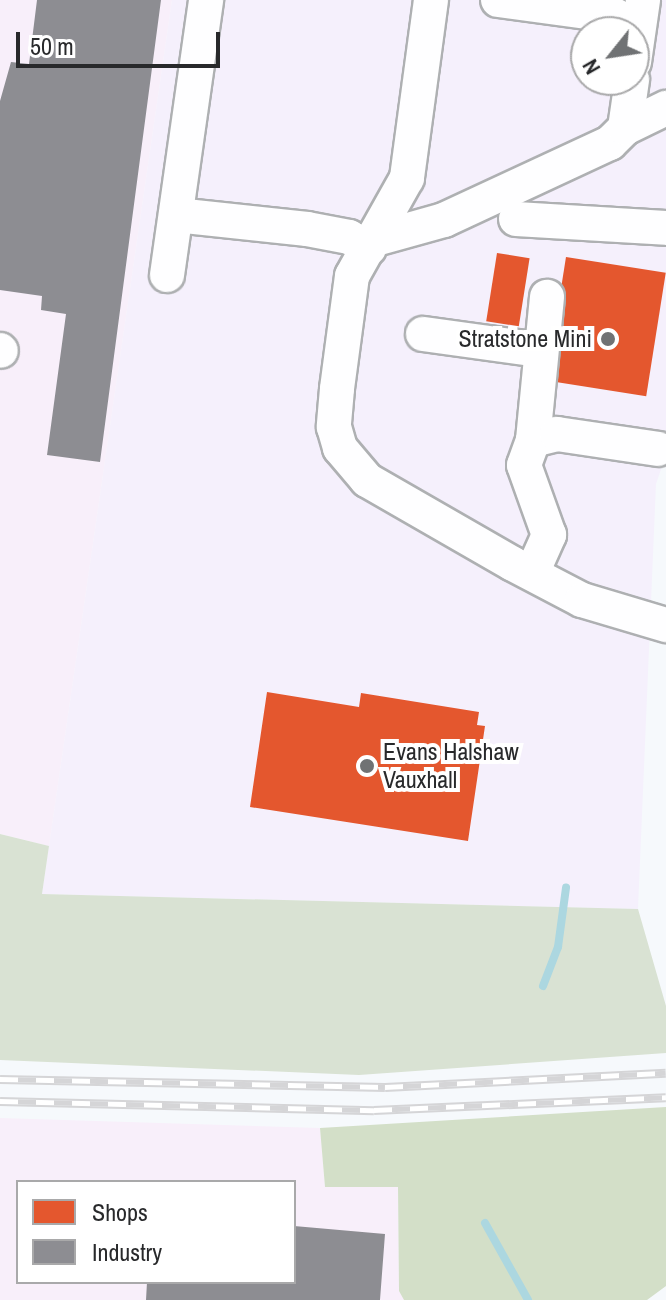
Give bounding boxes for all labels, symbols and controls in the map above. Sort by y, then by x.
scale bar [20,16,224,66]
north arrow [570,16,650,96]
text: 50 m [30,30,74,62]
text: N [575,54,607,80]
place label: Stratstone Mini [459,325,592,353]
marker: Stratstone Mini [599,330,617,348]
place label: Evans Halshaw Vauxhall [383,738,519,794]
marker: Evans Halshaw Vauxhall [358,757,376,775]
legend [16,1180,296,1284]
text: Shops [92,1196,148,1228]
text: Industry [92,1236,162,1268]

